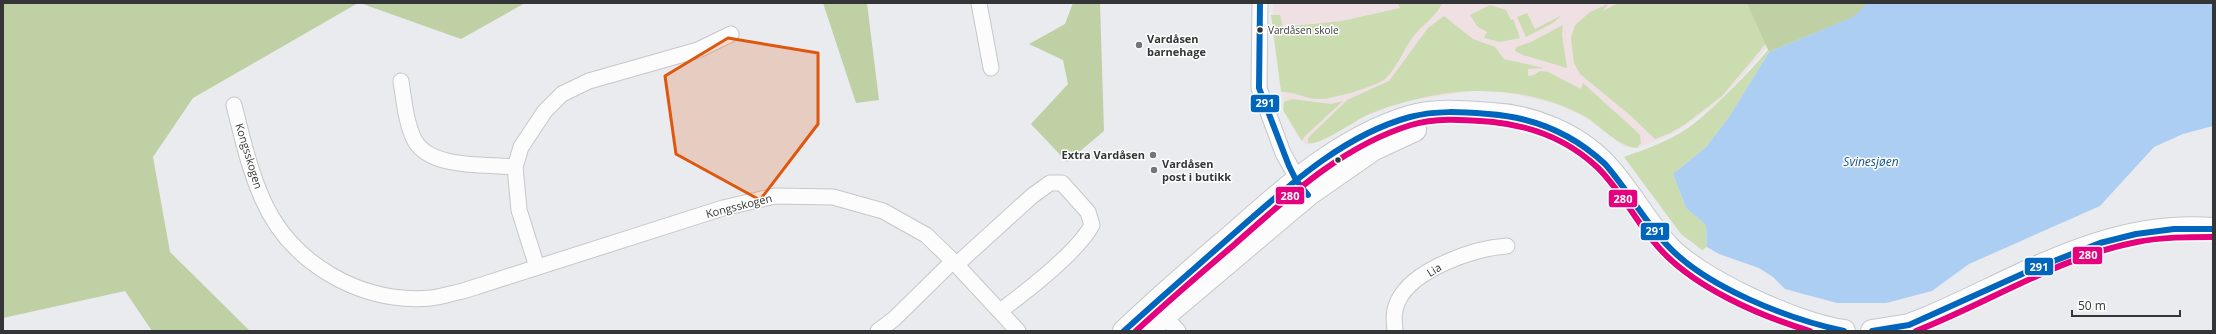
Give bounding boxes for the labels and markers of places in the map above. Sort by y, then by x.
place label: Vardåsen skole [1268,23,1339,37]
marker: Vardåsen skole [1255,25,1265,35]
place label: Vardåsen barnehage [1147,31,1206,59]
marker: Vardåsen barnehage [1134,40,1144,50]
place label: Extra Vardåsen [1062,147,1145,162]
marker: Extra Vardåsen [1148,150,1158,160]
unlabelled marker [1333,155,1343,165]
place label: Vardåsen post i butikk [1162,156,1231,184]
marker: Vardåsen post i butikk [1149,165,1159,175]

